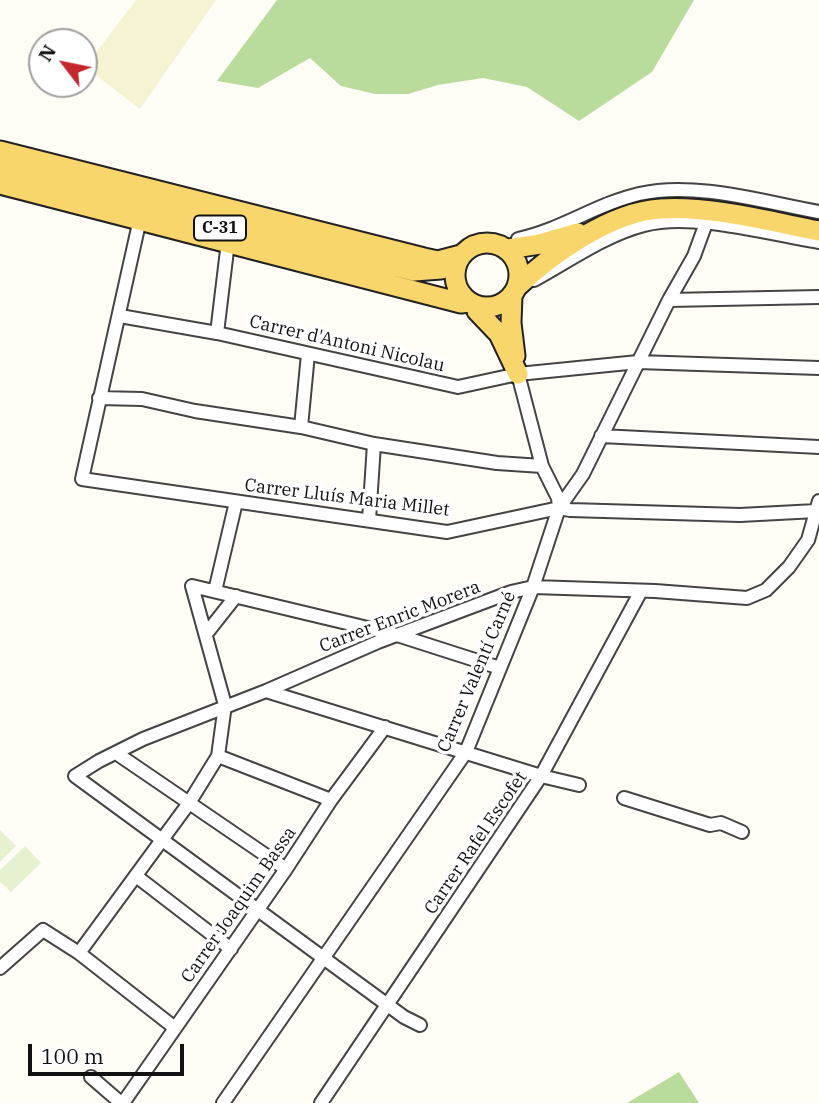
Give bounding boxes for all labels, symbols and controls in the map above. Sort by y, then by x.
north arrow [28,28,98,98]
text: N [33,40,61,66]
road number: C-31 [194,216,246,240]
street label: Carrer d'Antoni Nicolau [247,311,447,377]
street label: Carrer Lluís Maria Millet [243,475,451,521]
street label: Carrer Enric Morera [317,576,483,658]
street label: Carrer Valentí Carné [433,588,521,756]
street label: Carrer Rafel Escofet [420,767,532,919]
street label: Carrer Joaquim Bassa [177,823,301,987]
scale bar [32,1030,187,1074]
text: 100 m [41,1042,104,1070]

